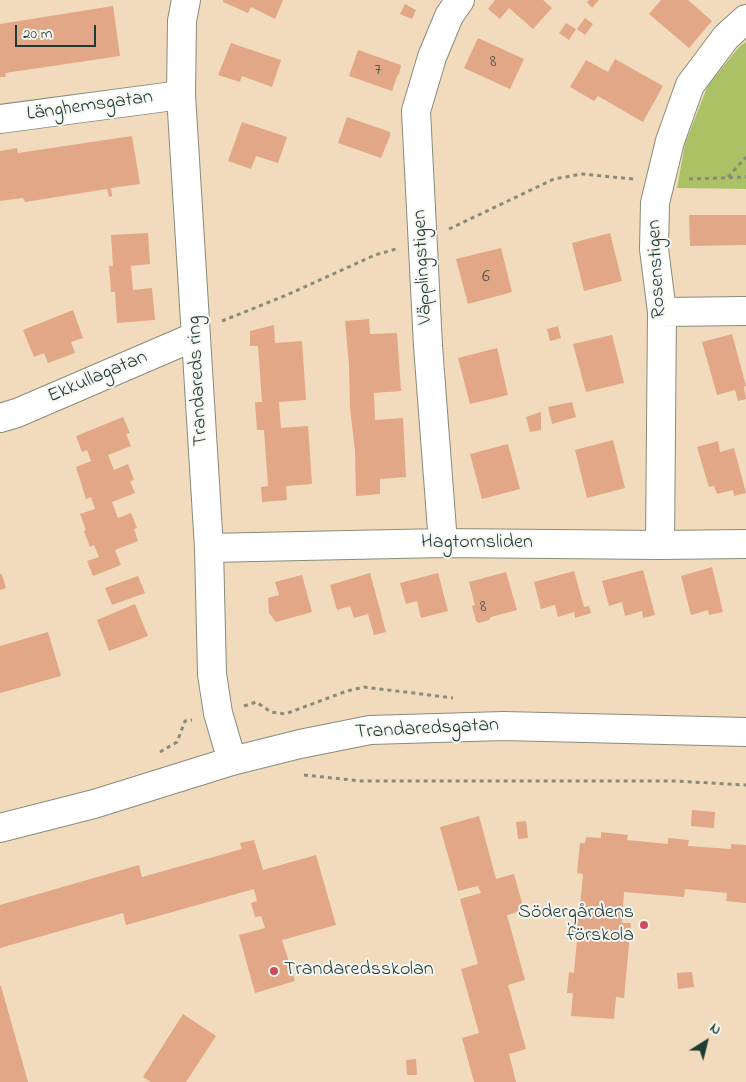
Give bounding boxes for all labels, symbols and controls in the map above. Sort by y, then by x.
scale bar [18,15,99,47]
text: 20 m [23,23,52,45]
house number: 8 [490,52,496,74]
house number: 7 [374,60,382,82]
street label: Länghemsgatan [25,86,155,128]
street label: Väpplingstigen [409,209,439,325]
street label: Rosenstigen [643,219,673,319]
house number: 6 [482,267,490,289]
street label: Trandareds ring [184,315,214,447]
street label: Ekkullagatan [45,346,151,410]
street label: Hagtornsliden [421,532,533,556]
house number: 8 [480,597,486,619]
street label: Trandaredsgatan [354,714,500,746]
place label: Södergårdens förskola [518,902,634,949]
marker: Södergårdens förskola [638,919,650,931]
place label: Trandaredsskolan [284,959,434,983]
marker: Trandaredsskolan [268,965,280,977]
north arrow [681,1017,731,1067]
text: N [705,1018,725,1041]

